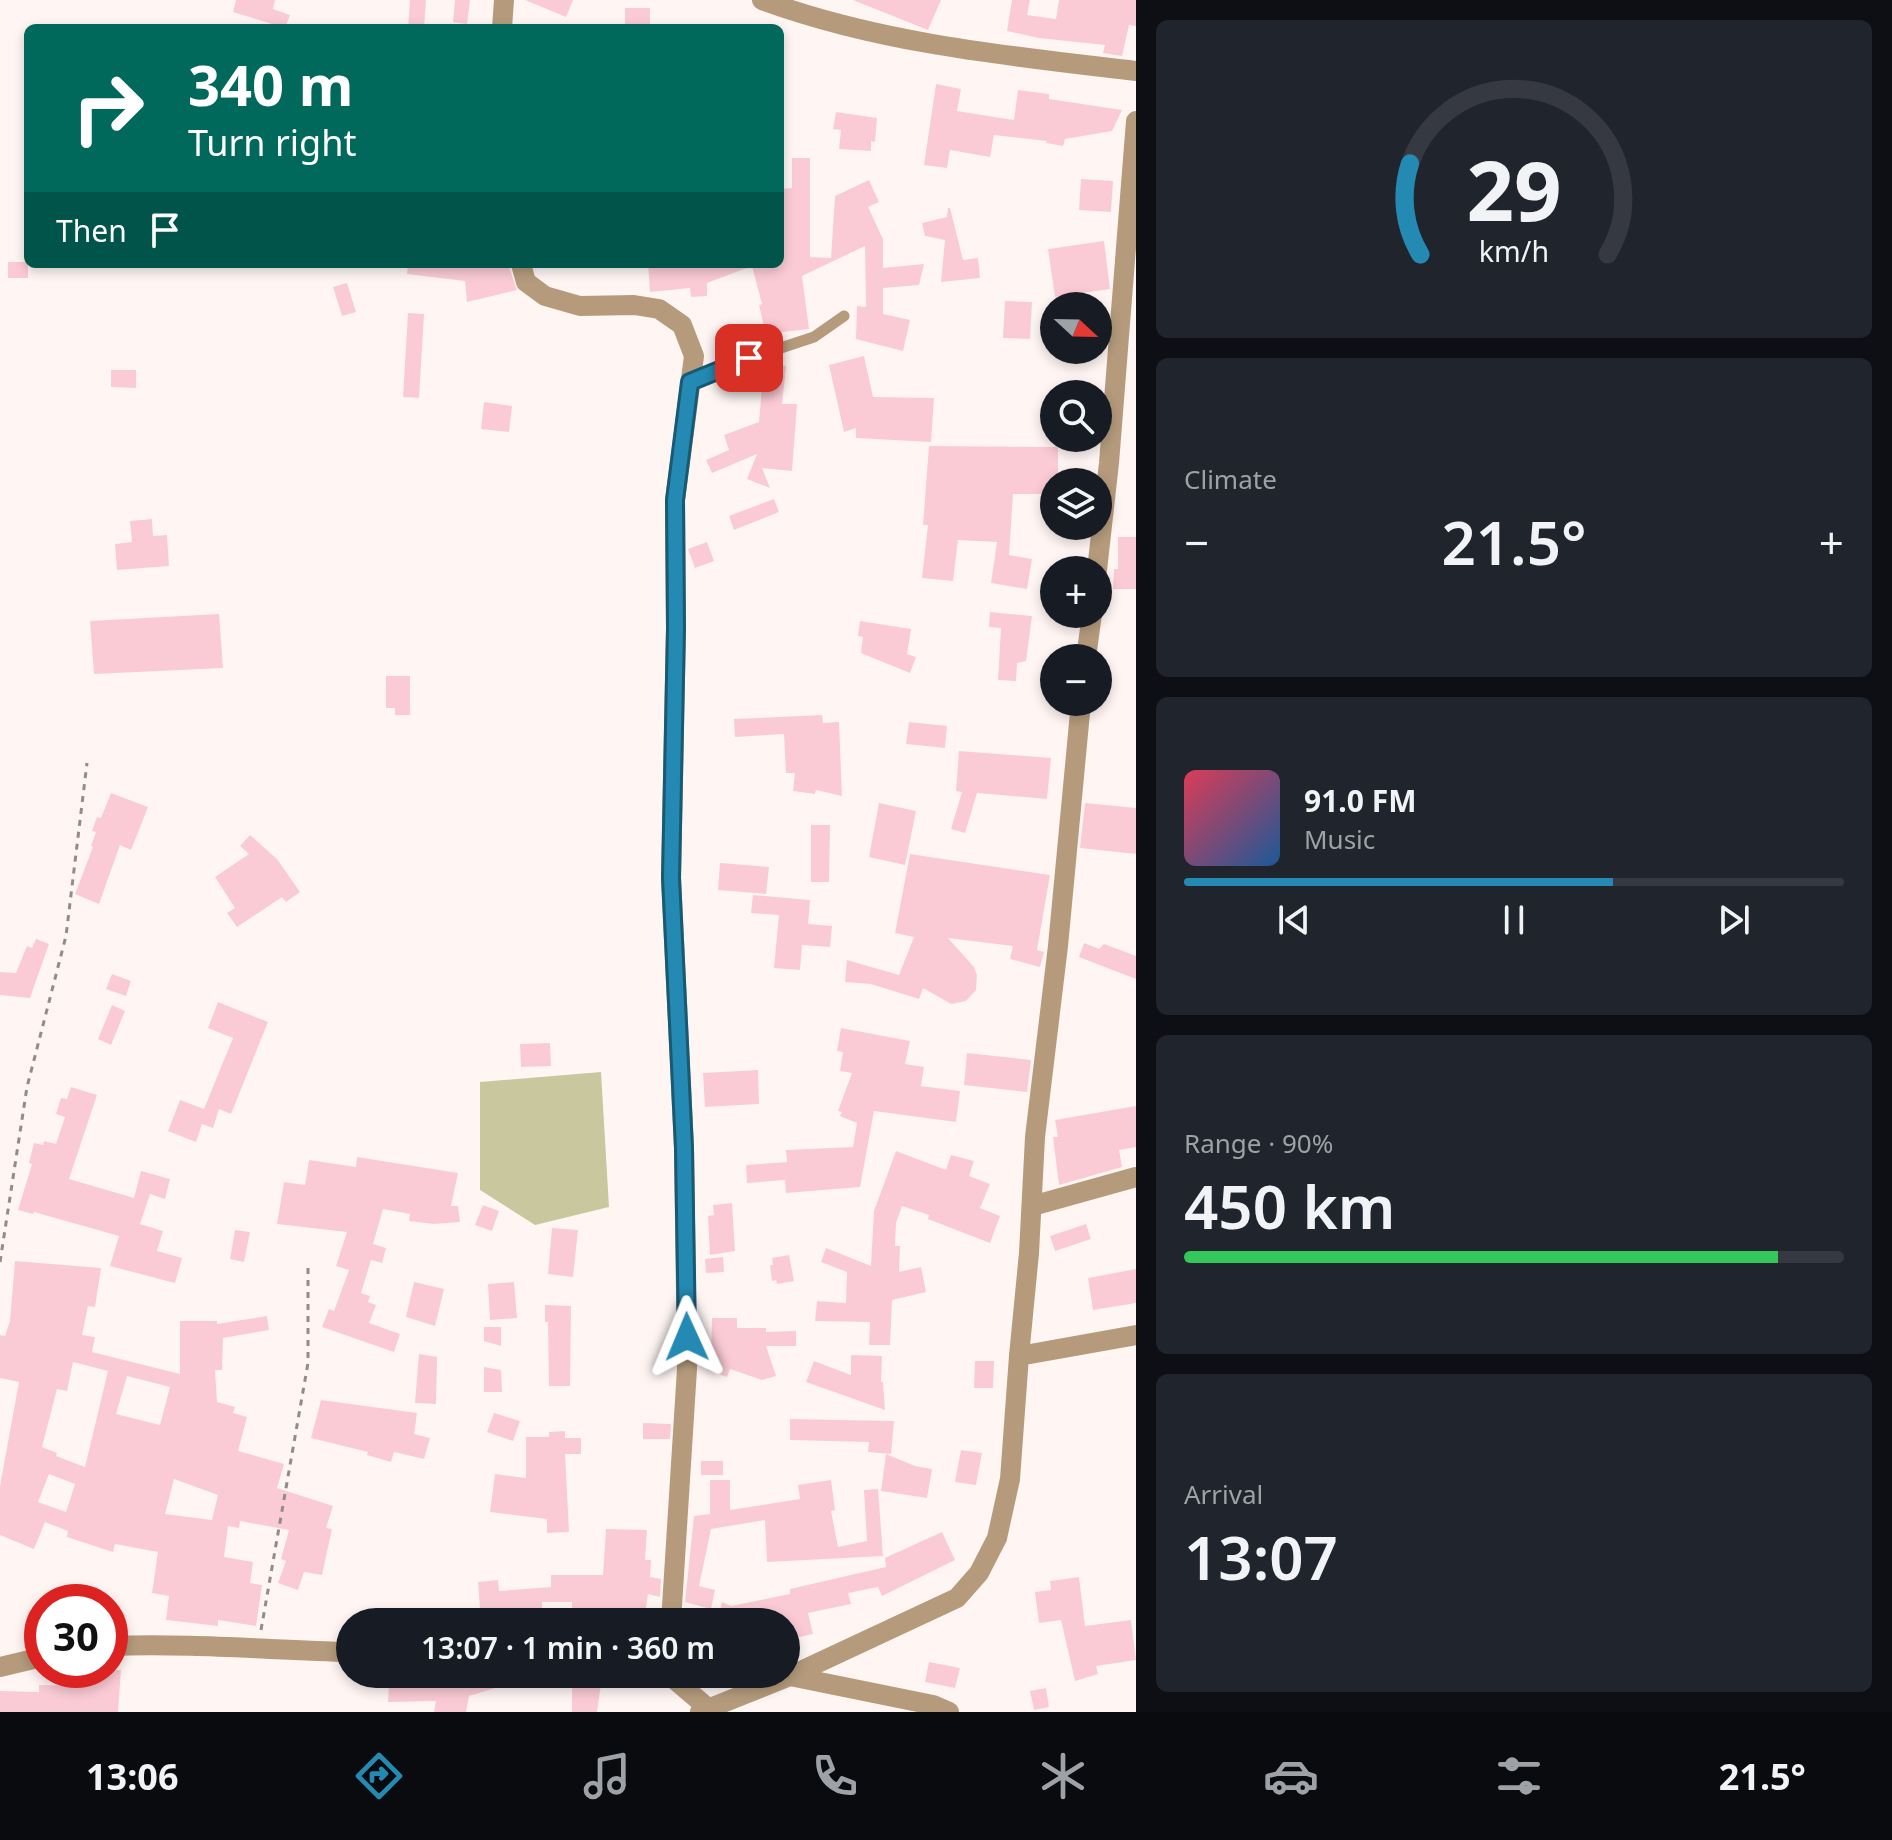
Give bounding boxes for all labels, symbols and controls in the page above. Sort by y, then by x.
text: 340 m [188,46,353,122]
icon: right [56,56,160,160]
text: Turn right [188,118,356,167]
text: 29 [1466,132,1562,245]
icon: arrive [143,208,187,252]
text: Then [56,210,127,251]
text: km/h [1479,231,1549,270]
north arrow [1040,292,1112,364]
map controls [1040,292,1112,716]
pin [715,324,783,392]
icon: arrive [727,336,771,380]
button: search [1040,380,1112,452]
text: Climate [1184,461,1277,497]
button: layers [1040,468,1112,540]
text: 21.5° [1441,501,1587,583]
text: − [1184,512,1209,572]
text: + [1819,512,1844,572]
button: + [1040,556,1112,628]
button: − [1040,644,1112,716]
text: 91.0 FM [1304,780,1416,821]
text: Music [1304,821,1375,857]
icon: previous [1272,898,1316,942]
icon: pause [1492,898,1536,942]
icon: next [1712,898,1756,942]
text: Range · 90% [1184,1125,1333,1161]
text: 450 km [1184,1165,1395,1247]
position arrow [645,1295,729,1379]
text: Arrival [1184,1476,1263,1512]
text: 13:07 [1184,1516,1338,1598]
speed limit sign: 30 [24,1584,128,1688]
text: 13:07 · 1 min · 360 m [421,1627,715,1668]
icon: directions [351,1748,407,1804]
icon: music [579,1748,635,1804]
icon: phone [807,1748,863,1804]
icon: climate [1035,1748,1091,1804]
icon: car [1263,1748,1319,1804]
icon: filters [1491,1748,1547,1804]
text: 13:06 [86,1752,179,1801]
text: 21.5° [1719,1752,1806,1801]

